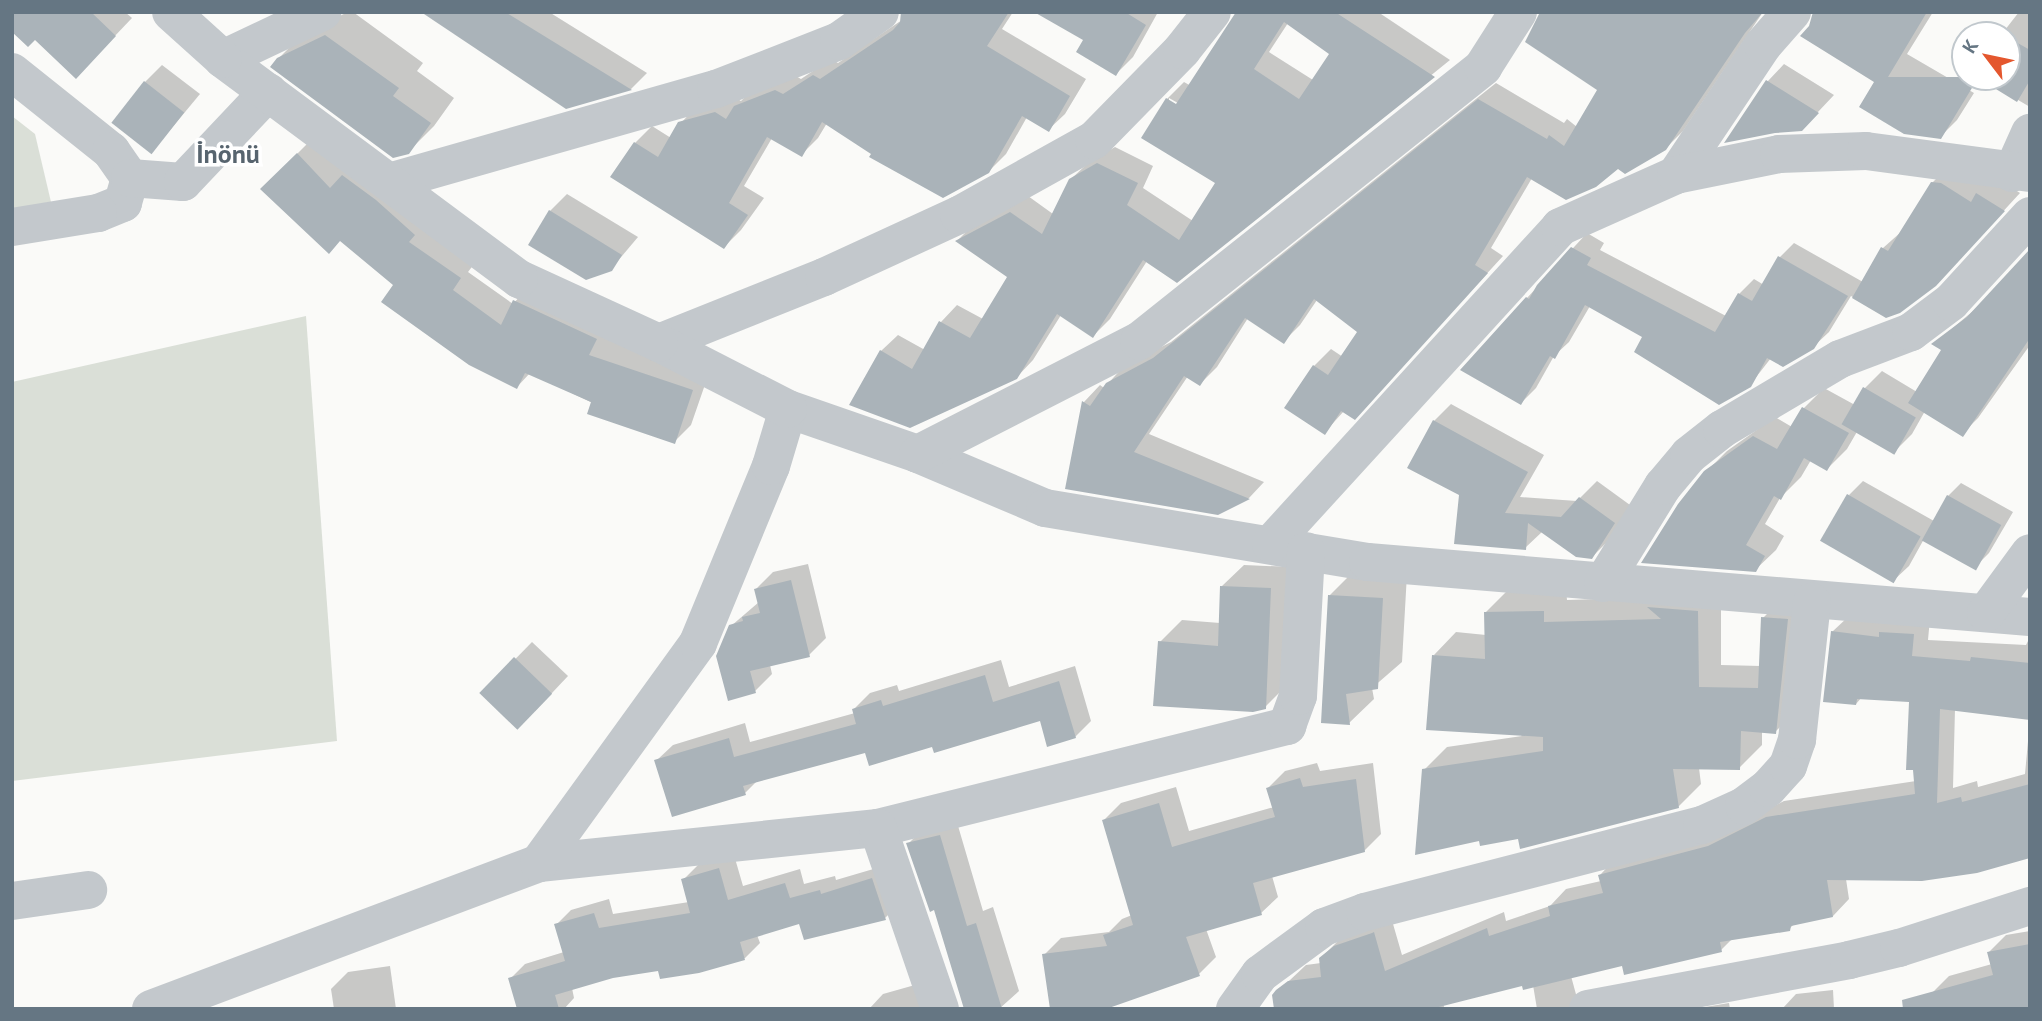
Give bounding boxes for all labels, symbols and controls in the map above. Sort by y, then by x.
north arrow [1951,21,2021,91]
text: K [1957,35,1983,57]
district label: İnönü [196,138,260,170]

